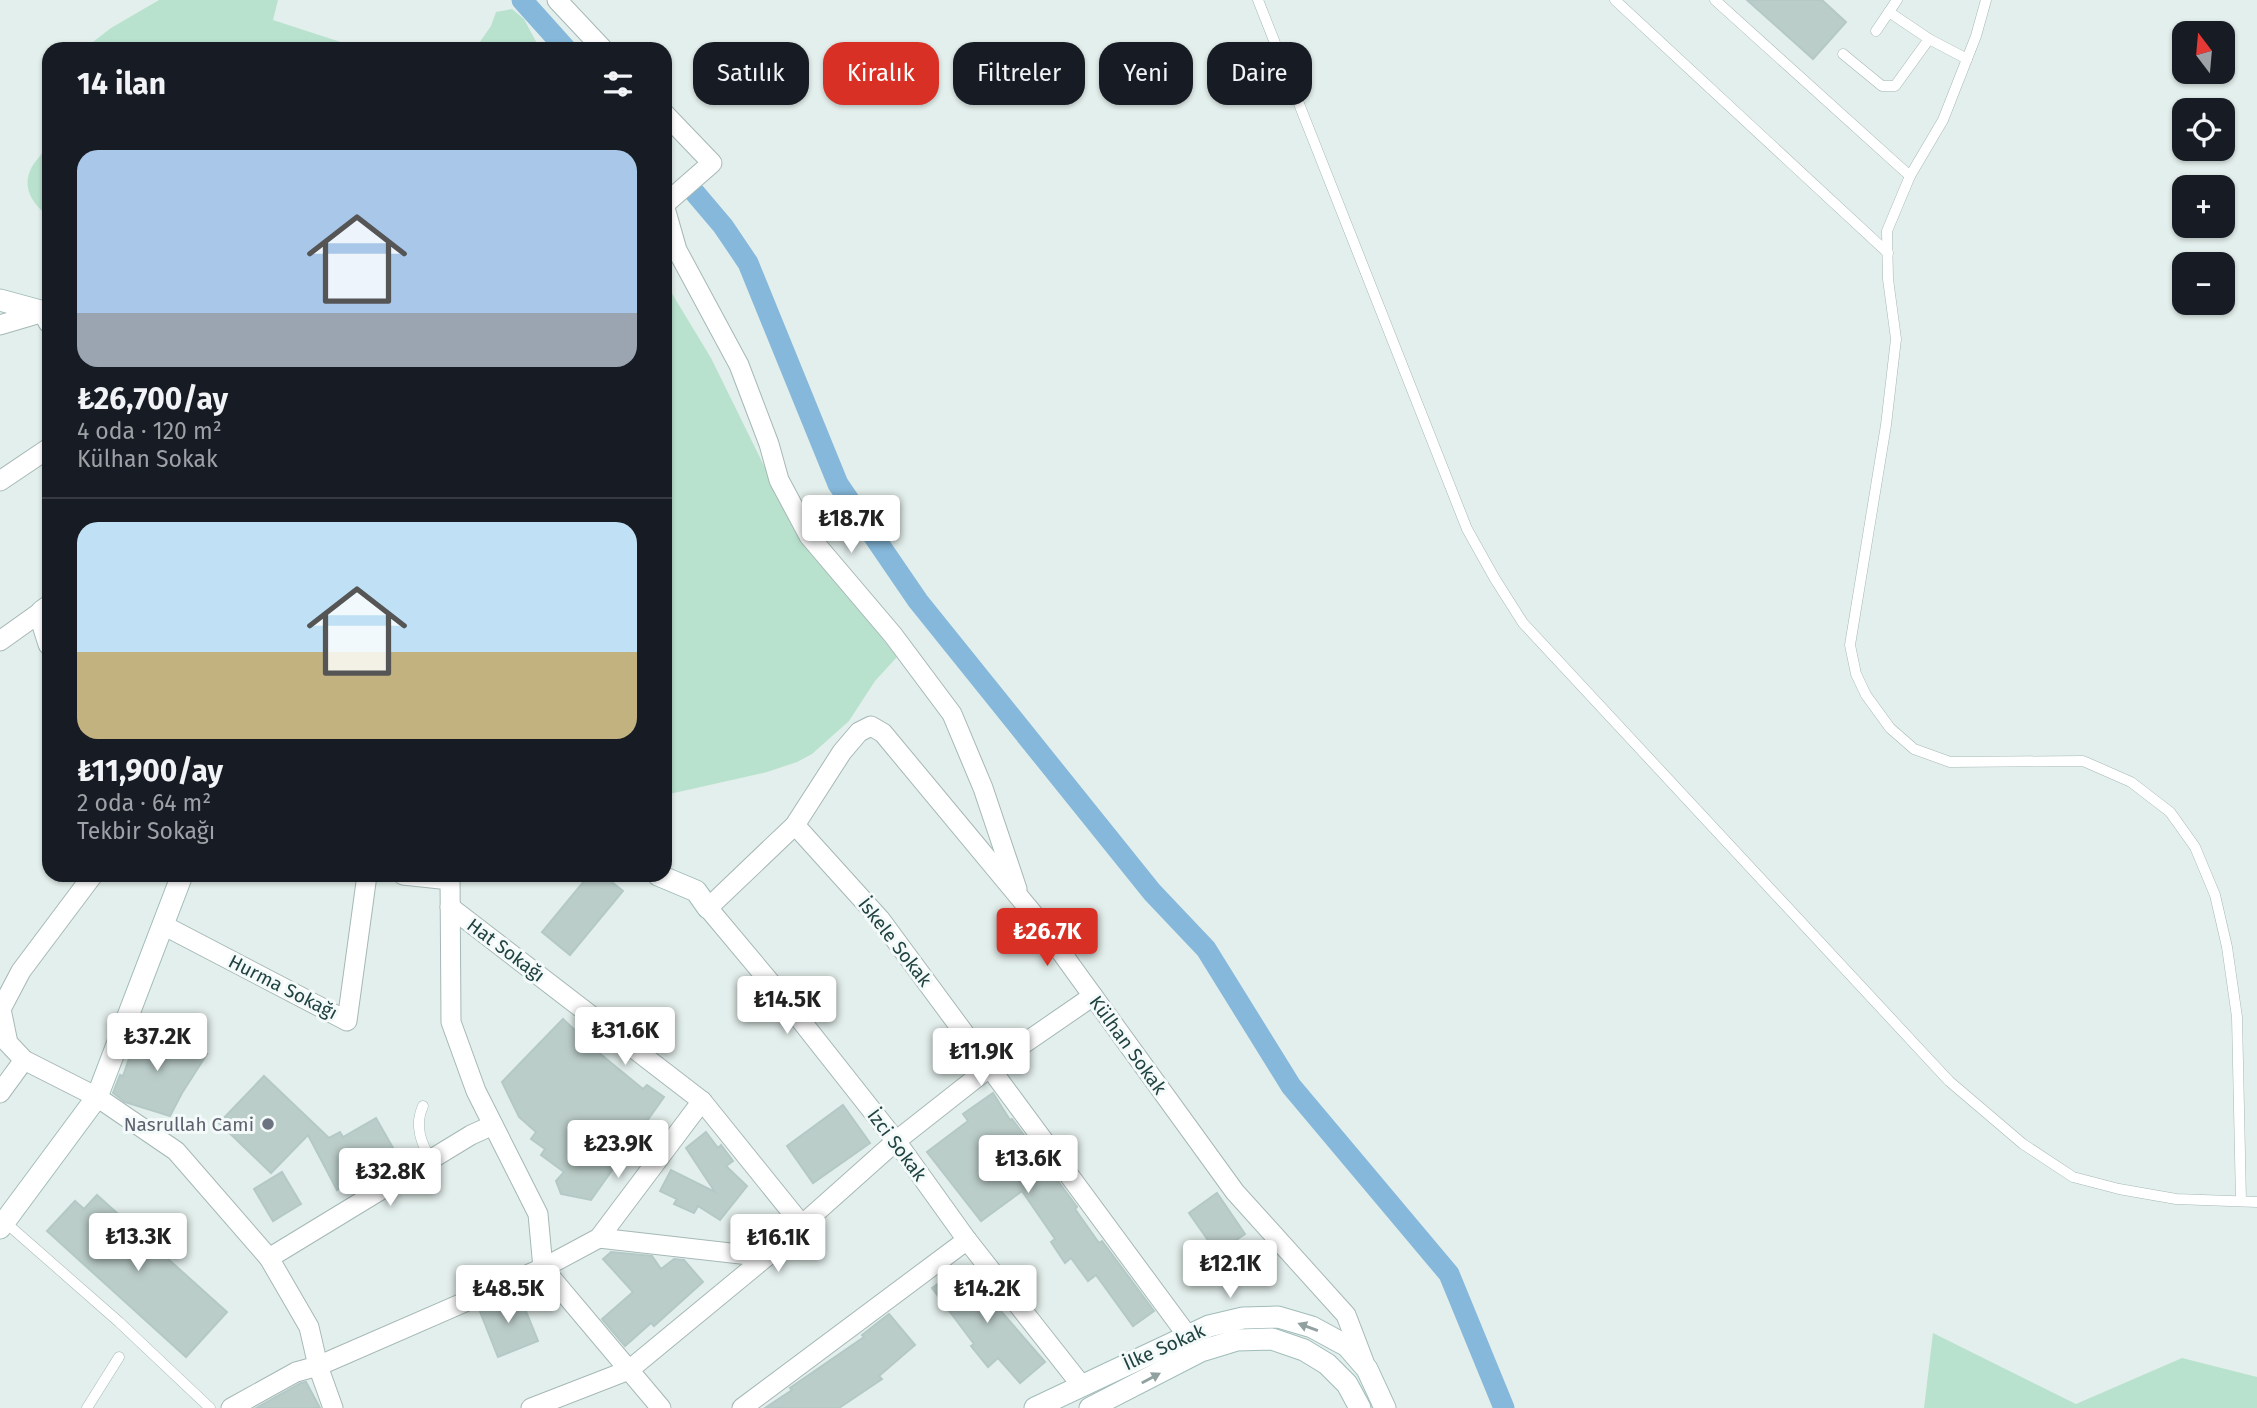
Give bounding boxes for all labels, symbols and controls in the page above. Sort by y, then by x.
north arrow [2172,21,2235,84]
map controls [2172,21,2235,315]
chip: Satılık [693,42,809,105]
chip: Kiralık [823,42,939,105]
chip: Filtreler [953,42,1085,105]
chip: Yeni [1099,42,1193,105]
chip: Daire [1207,42,1312,105]
icon: filters [599,65,637,103]
text: 14 ilan [77,66,166,102]
button: locate [2172,98,2235,161]
button: + [2172,175,2235,238]
icon: home [294,196,420,322]
button: − [2172,252,2235,315]
text: ₺26,700/ay [77,381,228,417]
text: 4 oda · 120 m² [77,417,222,445]
text: Külhan Sokak [77,445,218,473]
pin: ₺18.7K [794,496,908,555]
text: ₺18.7K [818,504,884,532]
icon: home [294,568,420,694]
text: ₺11,900/ay [77,753,223,789]
text: 2 oda · 64 m² [77,789,211,817]
text: Tekbir Sokağı [77,817,215,845]
street label: İskele Sokak [853,893,937,991]
pin: ₺26.7K [990,908,1104,968]
street label: Hat Sokağı [463,913,549,987]
text: ₺26.7K [1013,917,1081,945]
street label: Hurma Sokağı [225,950,341,1024]
pin: ₺14.5K [730,976,844,1036]
text: ₺14.5K [753,985,821,1013]
street label: Külhan Sokak [1085,991,1172,1099]
pin: ₺31.6K [568,1007,682,1067]
pin: ₺37.2K [100,1014,214,1073]
text: ₺31.6K [591,1016,659,1044]
text: ₺37.2K [123,1022,191,1050]
pin: ₺11.9K [924,1028,1038,1088]
text: ₺11.9K [949,1037,1013,1065]
street label: İzci Sokak [862,1104,932,1186]
place label: Nasrullah Cami [124,1113,254,1136]
marker: Nasrullah Cami [260,1116,276,1132]
pin: ₺23.9K [561,1120,675,1180]
text: ₺23.9K [583,1129,653,1157]
pin: ₺13.6K [971,1136,1085,1195]
text: ₺13.6K [995,1144,1061,1172]
pin: ₺32.8K [333,1148,447,1208]
text: ₺32.8K [355,1157,425,1185]
pin: ₺13.3K [81,1214,195,1273]
pin: ₺16.1K [721,1214,835,1274]
text: ₺13.3K [105,1222,171,1250]
text: ₺16.1K [746,1223,810,1251]
pin: ₺12.1K [1173,1240,1287,1300]
text: ₺12.1K [1199,1249,1261,1277]
pin: ₺48.5K [451,1266,565,1325]
pin: ₺14.2K [930,1266,1044,1325]
text: ₺48.5K [472,1274,544,1302]
text: ₺14.2K [954,1274,1020,1302]
street label: İlke Sokak [1120,1319,1209,1375]
one-way arrow [1297,1321,1318,1332]
one-way arrow [1141,1372,1161,1384]

